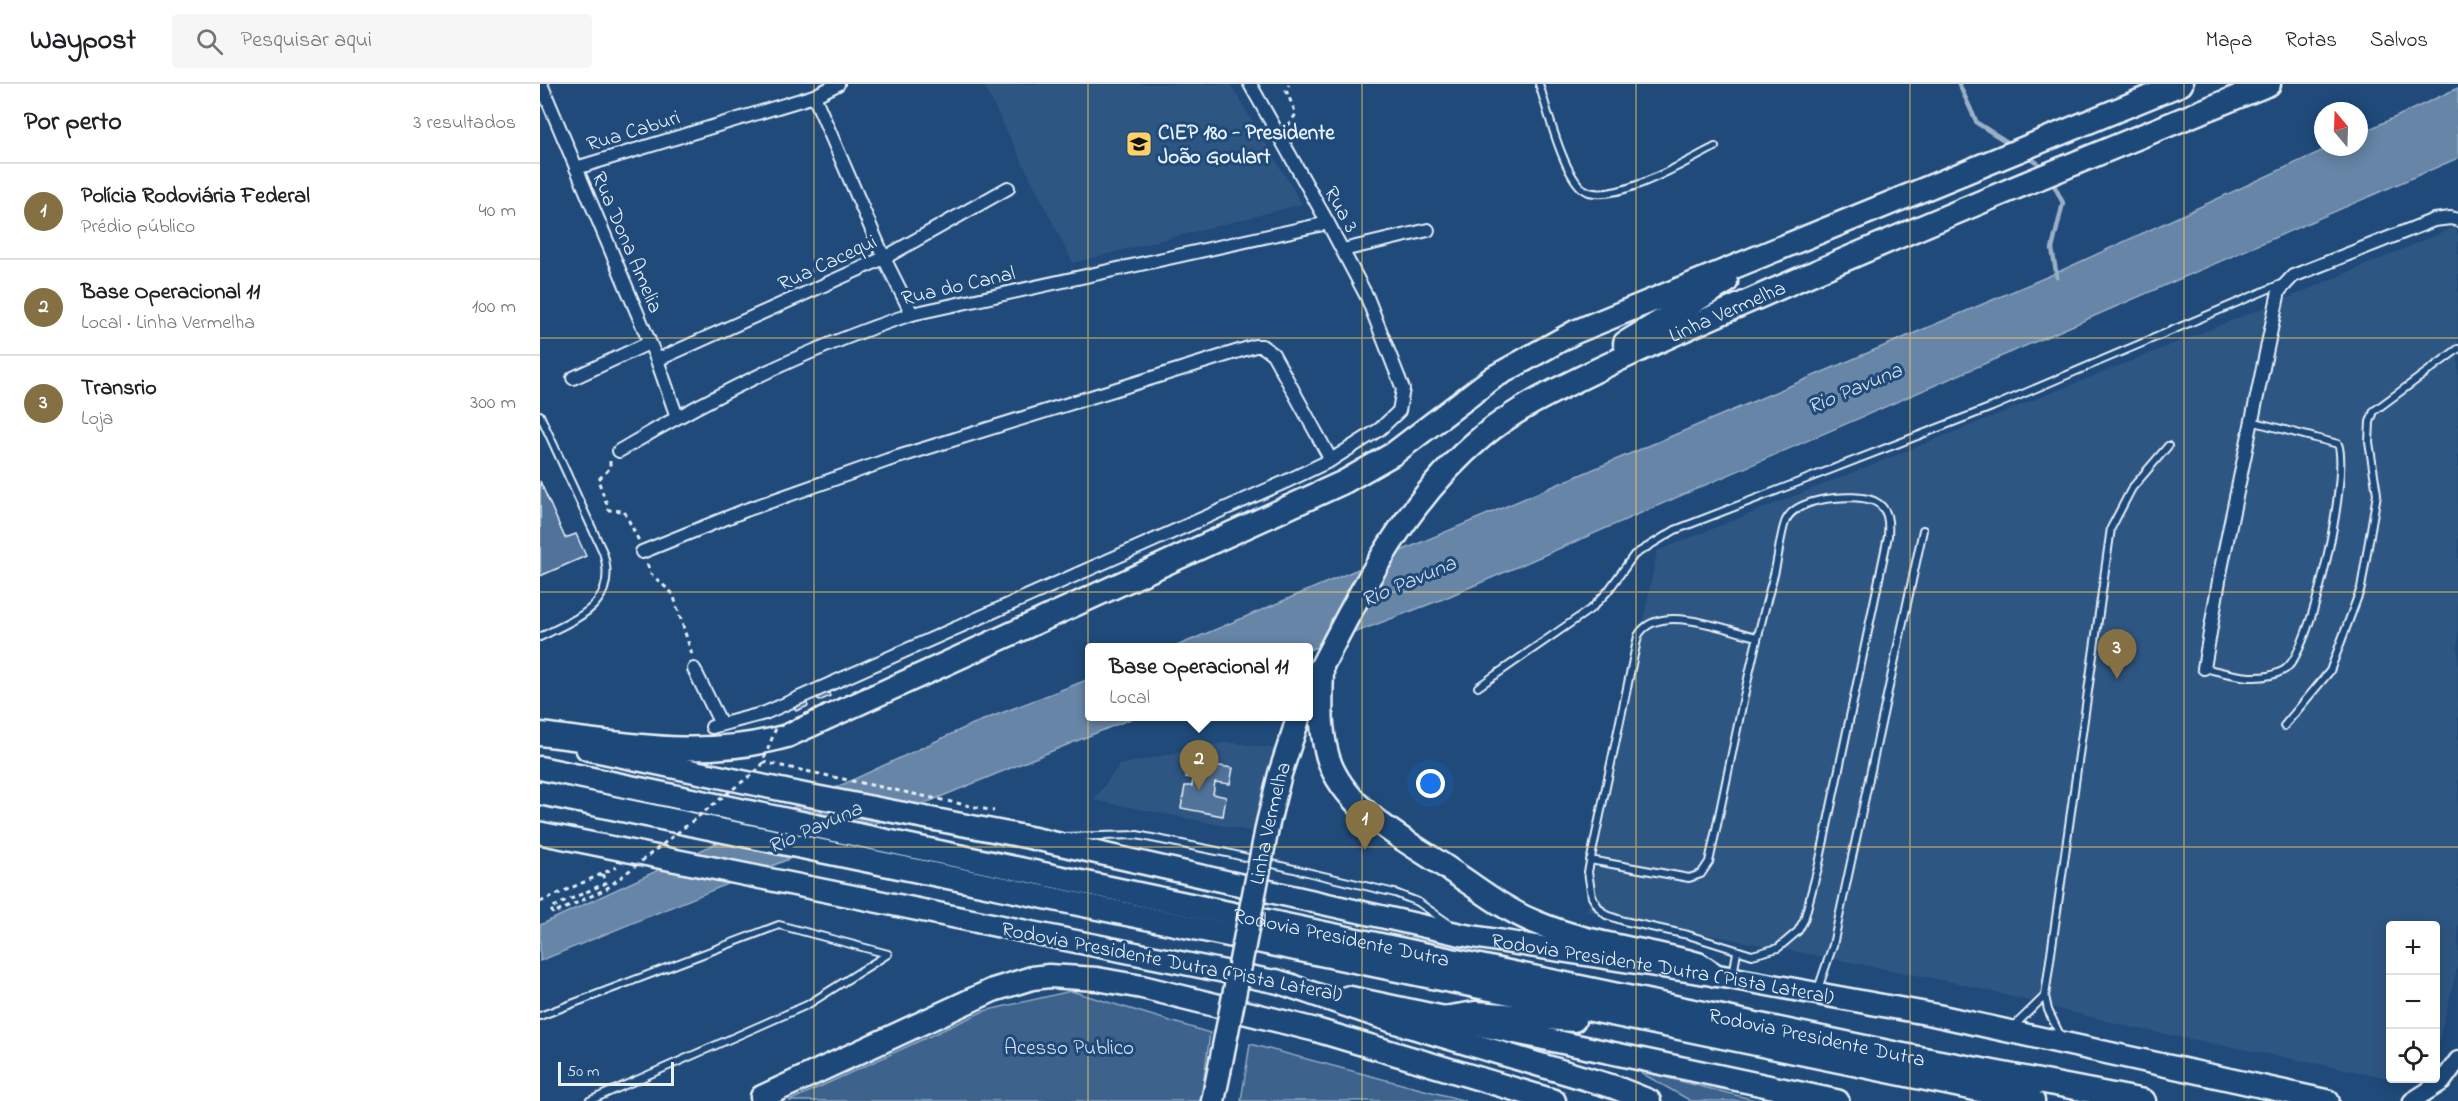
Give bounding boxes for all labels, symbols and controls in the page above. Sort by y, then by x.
search box [172,14,592,68]
text: Waypost [30,21,136,62]
icon: search [193,25,226,58]
text: Pesquisar aqui [241,25,372,57]
text: Mapa [2205,26,2252,56]
text: Rotas [2285,26,2337,56]
text: Salvos [2370,26,2428,56]
north arrow [2314,102,2368,156]
street label: Rua Caburi [583,103,684,160]
text: Por perto [24,104,122,142]
text: 3 resultados [413,109,516,138]
place label: CIEP 180 - Presidente João Goulart [1158,119,1335,173]
school or university icon: CIEP 180 - Presidente João Goulart [1124,129,1154,159]
street label: Rua Dona Amelia [583,168,669,318]
text: Polícia Rodoviária Federal [81,181,310,213]
street label: Rua 3 [1315,181,1365,239]
text: 1 [40,197,47,226]
text: 40 m [479,197,516,226]
text: Prédio público [81,213,195,242]
street label: Rua Cacequi [773,228,882,300]
street label: Rua do Canal [898,259,1018,315]
street label: Linha Vermelha [1665,274,1791,352]
text: Base Operacional 11 [81,277,260,309]
text: 2 [39,293,48,322]
text: 100 m [472,293,516,322]
text: Local · Linha Vermelha [81,309,255,338]
water label: Rio Pavuna [1803,355,1909,424]
text: Transrio [81,373,157,405]
text: 3 [39,389,48,418]
text: 300 m [470,389,516,418]
text: Loja [81,405,113,434]
water label: Rio Pavuna [1357,548,1463,617]
pin: 3 [2098,630,2136,679]
popup [1085,643,1313,721]
text: Base Operacional 11 [1109,652,1289,684]
text: Local [1109,684,1150,713]
pin: 2 [1180,740,1218,790]
street label: Linha Vermelha [1243,758,1300,887]
your location [1416,769,1445,798]
water label: Rio Pavuna [763,793,868,864]
pin: 1 [1346,800,1384,850]
street label: Rodovia Presidente Dutra [1230,901,1452,976]
street label: Rodovia Presidente Dutra (Pista Lateral) [999,915,1345,1011]
map controls [2386,921,2440,1083]
button: + [2386,921,2440,975]
street label: Rodovia Presidente Dutra (Pista Lateral) [1489,927,1836,1013]
button: − [2386,975,2440,1029]
street label: Rodovia Presidente Dutra [1705,1001,1928,1076]
button: locate [2386,1029,2440,1083]
park label: Acesso Publico [1004,1034,1134,1064]
scale bar [558,1059,674,1086]
text: 50 m [567,1060,599,1084]

